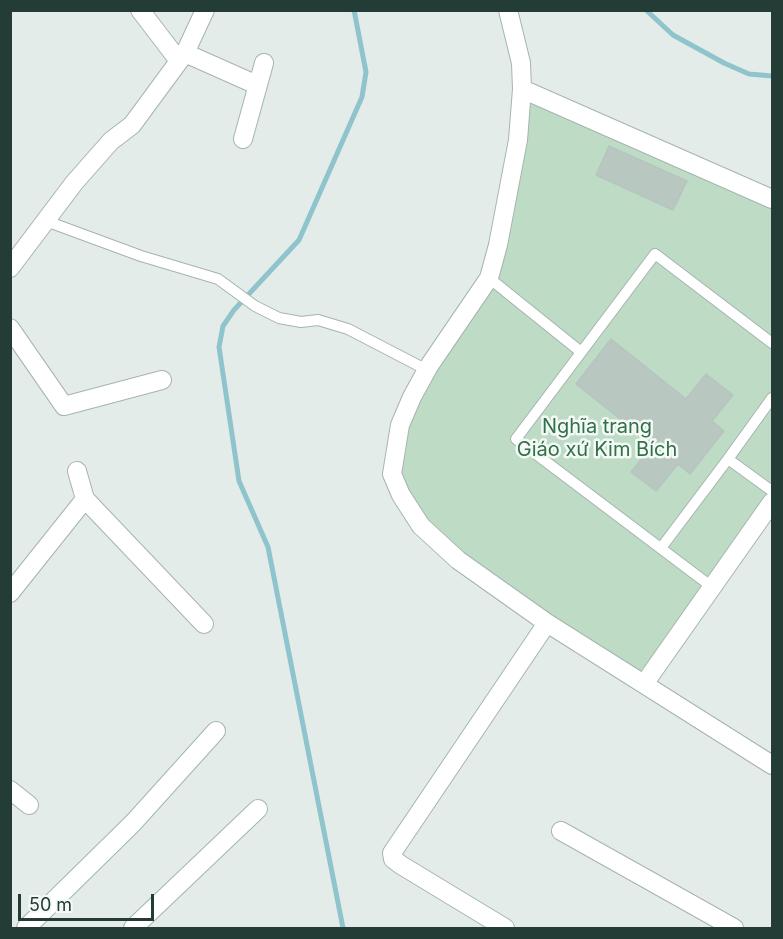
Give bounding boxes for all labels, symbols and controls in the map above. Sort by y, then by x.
park label: Nghĩa trang Giáo xứ Kim Bích [517,415,677,462]
scale bar [21,882,158,920]
text: 50 m [29,894,72,915]

